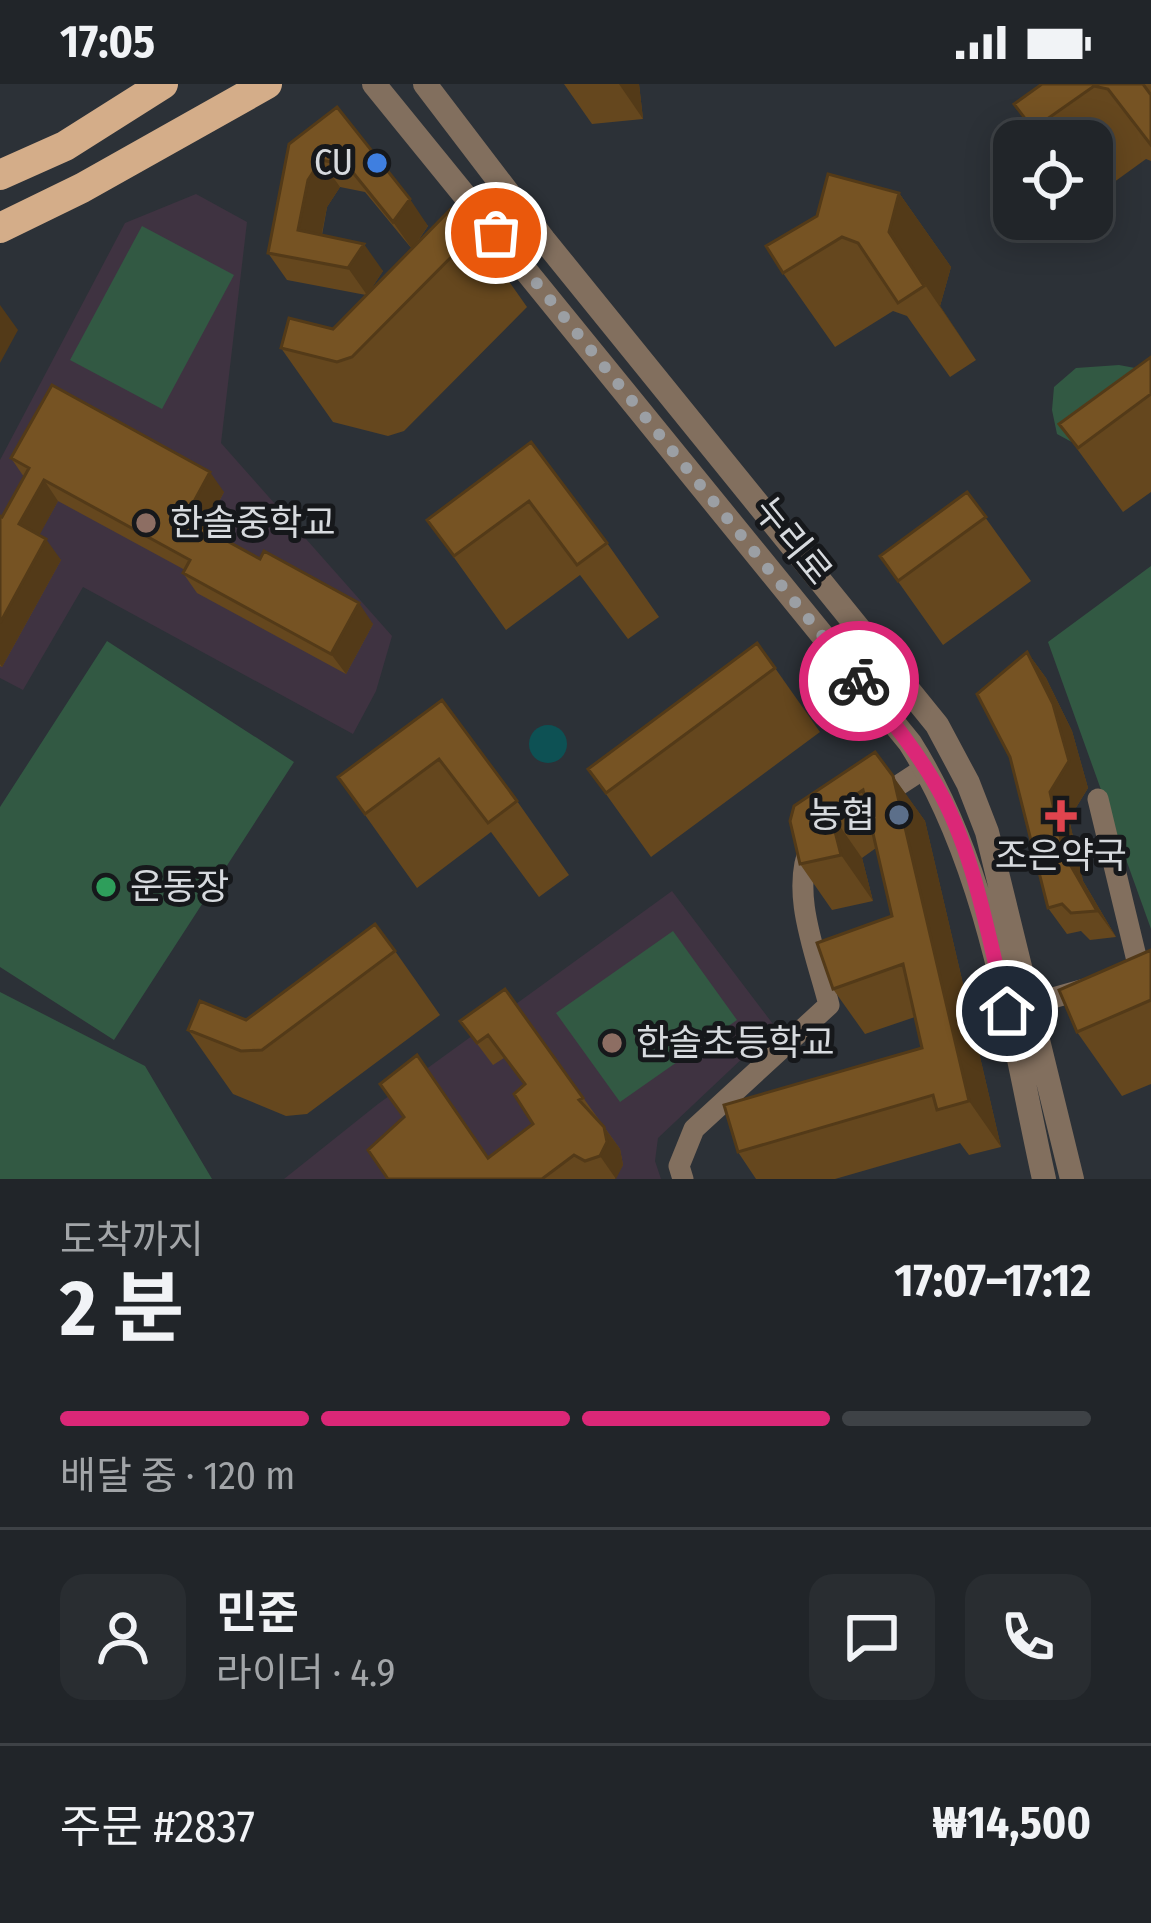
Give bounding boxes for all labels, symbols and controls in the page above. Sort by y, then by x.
text: 17:05 [60,15,155,69]
map controls [993,120,1113,240]
button: locate [993,120,1113,240]
place label: CU [314,141,353,185]
marker: CU [364,150,390,176]
pin [445,182,547,284]
icon: bag [463,200,529,266]
street label: 누리로 [745,489,841,593]
place label: 한솔중학교 [170,501,336,545]
marker: 한솔중학교 [133,510,159,536]
courier [799,621,919,741]
icon: bike [826,648,892,714]
place label: 농협 [809,793,875,837]
marker: 농협 [886,802,912,828]
marker: 조은약국 [1048,803,1074,829]
place label: 조은약국 [995,834,1127,878]
place label: 운동장 [130,865,229,909]
marker: 운동장 [93,874,119,900]
pin [956,960,1058,1062]
icon: home [974,978,1040,1044]
place label: 한솔초등학교 [636,1021,835,1065]
marker: 한솔초등학교 [599,1030,625,1056]
text: 도착까지 [60,1217,204,1263]
text: 17:07–17:12 [894,1254,1091,1308]
text: 2 분 [60,1262,184,1356]
text: 배달 중 · 120 m [60,1453,295,1499]
button: person [60,1574,186,1700]
button: chat [809,1574,935,1700]
button: phone [965,1574,1091,1700]
text: 민준 [216,1586,299,1640]
text: 라이더 · 4.9 [216,1650,395,1696]
text: ₩14,500 [932,1796,1091,1850]
text: 주문 #2837 [60,1800,255,1854]

